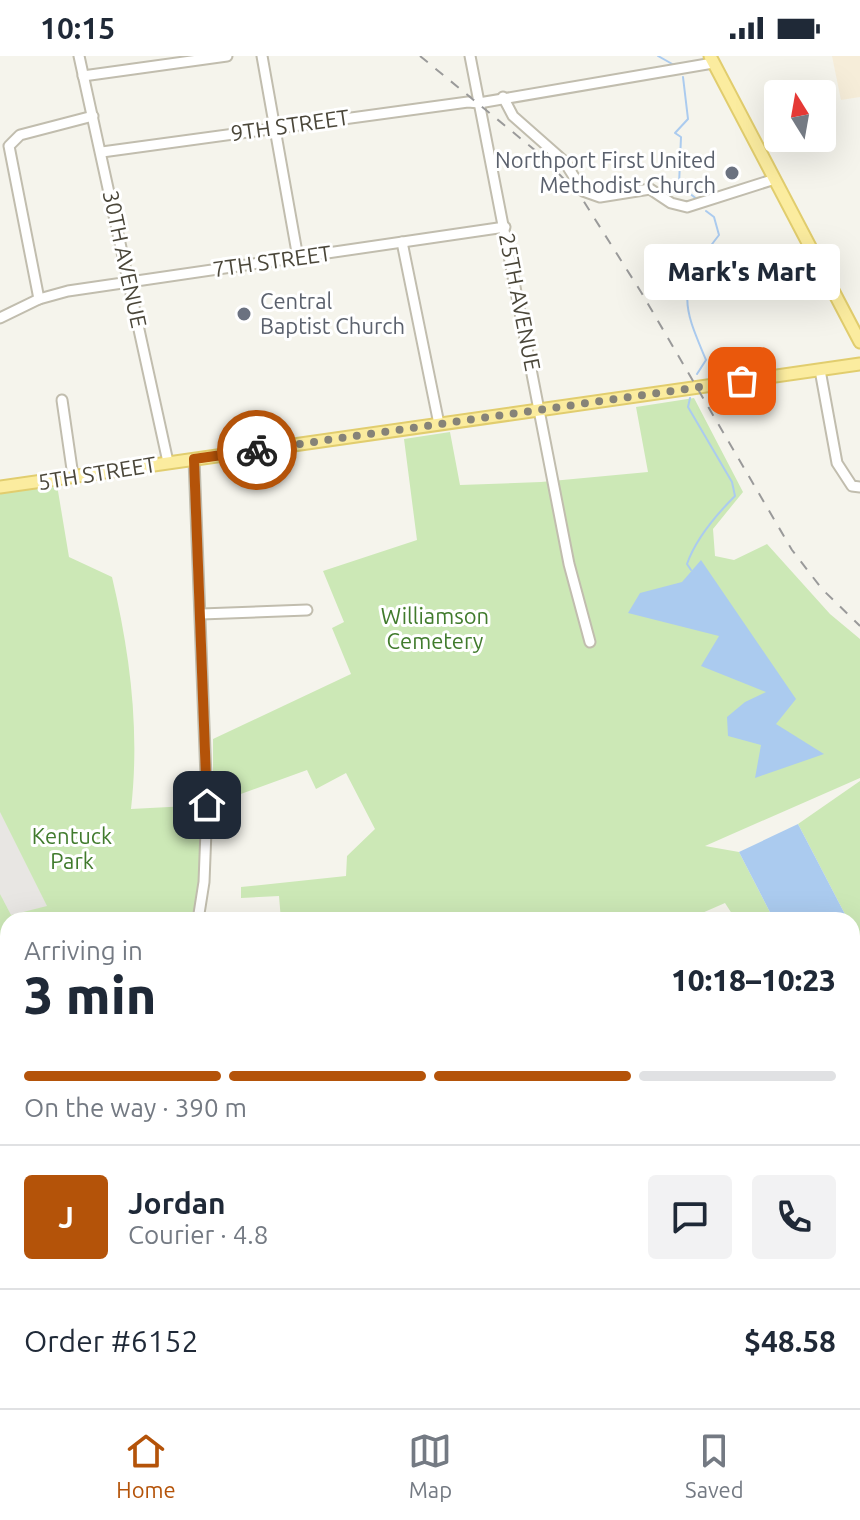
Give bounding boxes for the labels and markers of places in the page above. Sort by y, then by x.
place label: Northport First United Methodist Church [495,147,716,197]
marker: Northport First United Methodist Church [723,164,741,182]
callout: Mark's Mart [644,245,840,301]
place label: Central Baptist Church [260,288,405,338]
marker: Central Baptist Church [235,305,253,323]
pin [708,347,776,415]
pin [173,771,241,839]

